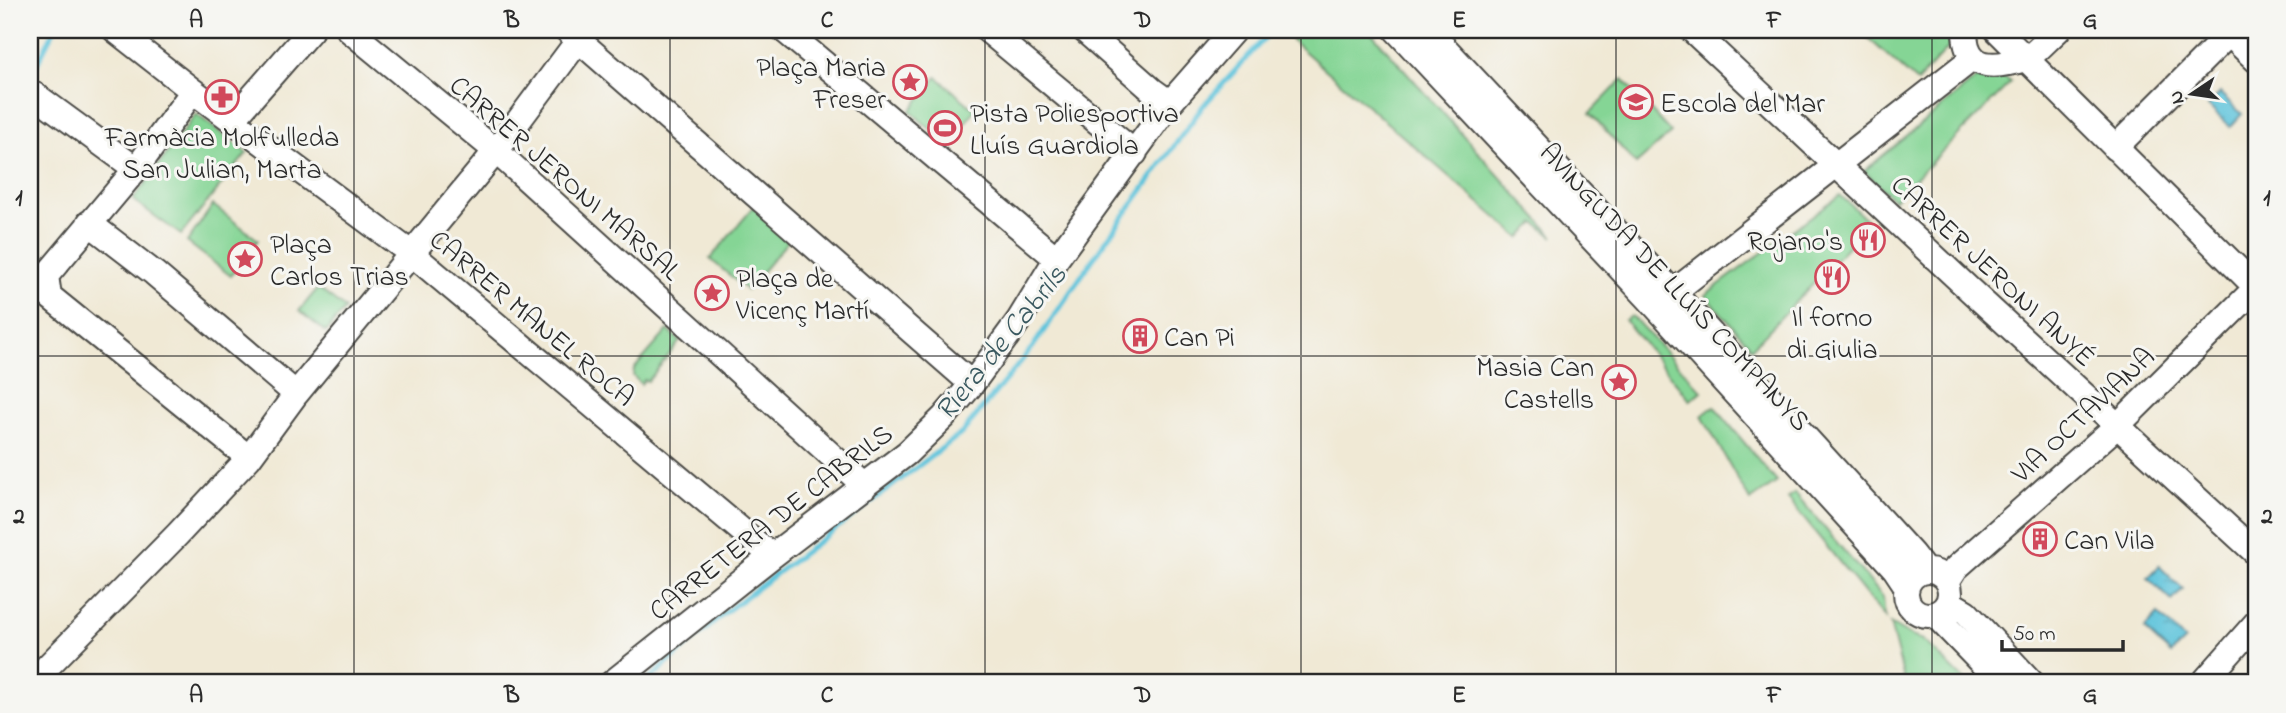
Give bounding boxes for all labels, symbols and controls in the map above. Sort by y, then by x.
text: A [189,5,203,38]
text: B [503,5,520,38]
text: C [821,5,834,38]
text: D [1134,5,1151,38]
text: E [1452,5,1466,38]
text: F [1766,5,1782,38]
text: G [2083,5,2097,38]
place label: Plaça Maria Freser [756,49,886,122]
north arrow [2156,60,2226,130]
place icon: Plaça Maria Freser [891,63,929,101]
street label: CARRER JERONI MARSAL [439,67,689,293]
pharmacy icon: Farmàcia Molfulleda San Julian, Marta [203,78,241,116]
school or university icon: Escola del Mar [1617,83,1655,121]
place label: Escola del Mar [1660,85,1825,126]
text: N [2163,88,2192,107]
place label: Pista Poliesportiva Lluís Guardiola [970,95,1179,168]
sports icon: Pista Poliesportiva Lluís Guardiola [926,109,964,147]
place label: Farmàcia Molfulleda San Julian, Marta [104,119,339,192]
street label: AVINGUDA DE LLUÍS COMPANYS [1528,135,1819,442]
street label: CARRER JERONI ANYÉ [1880,167,2103,378]
text: 1 [15,183,23,216]
text: 1 [2263,183,2271,216]
street label: CARRER MANEL ROCA [419,221,642,418]
restaurant icon: Rojano's [1849,221,1887,259]
place label: Rojano's [1747,223,1843,264]
place label: Plaça Carlos Trias [270,226,409,299]
place icon: Plaça Carlos Trias [226,240,264,278]
water label: Riera de Cabrils [926,256,1080,431]
restaurant icon: Il forno di Giulia [1813,258,1851,296]
place label: Plaça de Vicenç Martí [735,260,869,333]
place icon: Plaça de Vicenç Martí [693,274,731,312]
place label: Il forno di Giulia [1786,299,1878,372]
building icon: Can Pi [1121,317,1159,355]
place label: Can Pi [1164,319,1235,360]
street label: VIA OCTAVIANA [2002,339,2166,495]
place label: Masia Can Castells [1476,349,1594,422]
place icon: Masia Can Castells [1600,363,1638,401]
street label: CARRETERA DE CABRILS [641,415,903,632]
text: 2 [12,501,25,534]
text: 2 [2260,501,2273,534]
building icon: Can Vila [2021,520,2059,558]
place label: Can Vila [2064,522,2155,563]
scale bar [2002,608,2123,652]
text: 50 m [2013,620,2056,650]
text: A [189,680,203,713]
text: B [503,680,520,713]
text: C [821,680,834,713]
text: D [1134,680,1151,713]
text: E [1452,680,1466,713]
text: F [1766,680,1782,713]
text: G [2083,680,2097,713]

